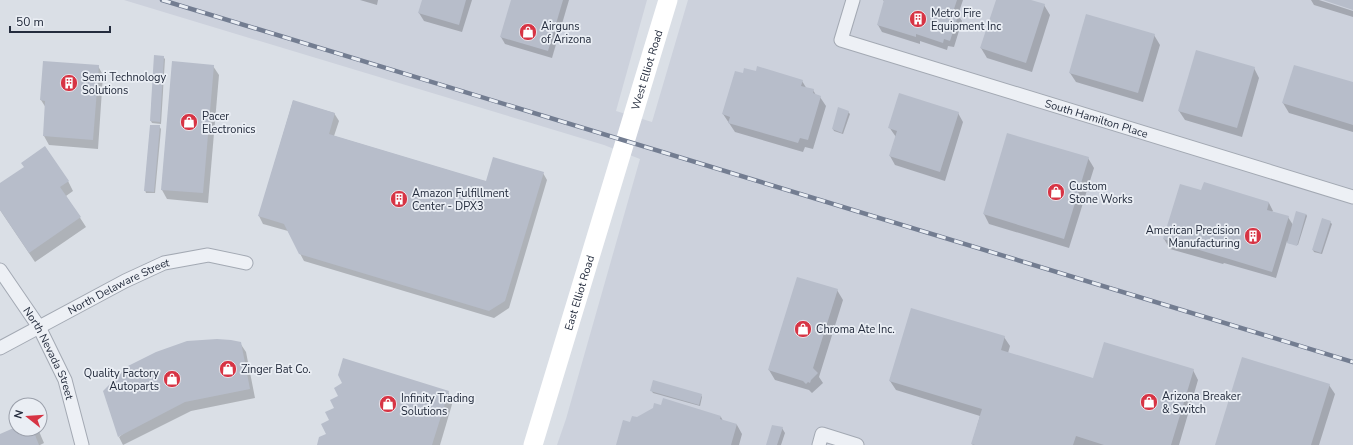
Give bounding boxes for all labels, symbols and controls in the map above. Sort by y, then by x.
place label: Metro Fire Equipment Inc [931,6,1001,34]
scale bar [10,8,110,34]
building icon: Metro Fire Equipment Inc [908,9,928,29]
text: 50 m [16,14,44,30]
place label: Airguns of Arizona [541,19,591,47]
shop icon: Airguns of Arizona [518,22,538,42]
street label: West Elliot Road [628,28,667,112]
place label: Semi Technology Solutions [82,70,167,98]
building icon: Semi Technology Solutions [59,73,79,93]
street label: South Hamilton Place [1043,96,1150,142]
place label: Pacer Electronics [202,109,256,137]
shop icon: Pacer Electronics [179,112,199,132]
place label: Custom Stone Works [1069,179,1133,207]
shop icon: Custom Stone Works [1046,182,1066,202]
place label: Amazon Fulfillment Center - DPX3 [412,186,509,214]
building icon: Amazon Fulfillment Center - DPX3 [389,189,409,209]
place label: American Precision Manufacturing [1146,223,1240,251]
building icon: American Precision Manufacturing [1243,226,1263,246]
street label: East Elliot Road [561,253,598,332]
street label: North Delaware Street [65,255,171,318]
street label: North Nevada Street [19,304,77,401]
shop icon: Chroma Ate Inc. [793,319,813,339]
place label: Chroma Ate Inc. [816,322,895,337]
shop icon: Zinger Bat Co. [218,359,238,379]
place label: Zinger Bat Co. [241,362,311,377]
place label: Quality Factory Autoparts [84,366,159,394]
shop icon: Quality Factory Autoparts [162,369,182,389]
place label: Arizona Breaker & Switch [1162,389,1241,417]
place label: Infinity Trading Solutions [401,391,475,419]
shop icon: Arizona Breaker & Switch [1139,392,1159,412]
shop icon: Infinity Trading Solutions [378,394,398,414]
north arrow [8,397,48,437]
text: N [11,408,27,420]

